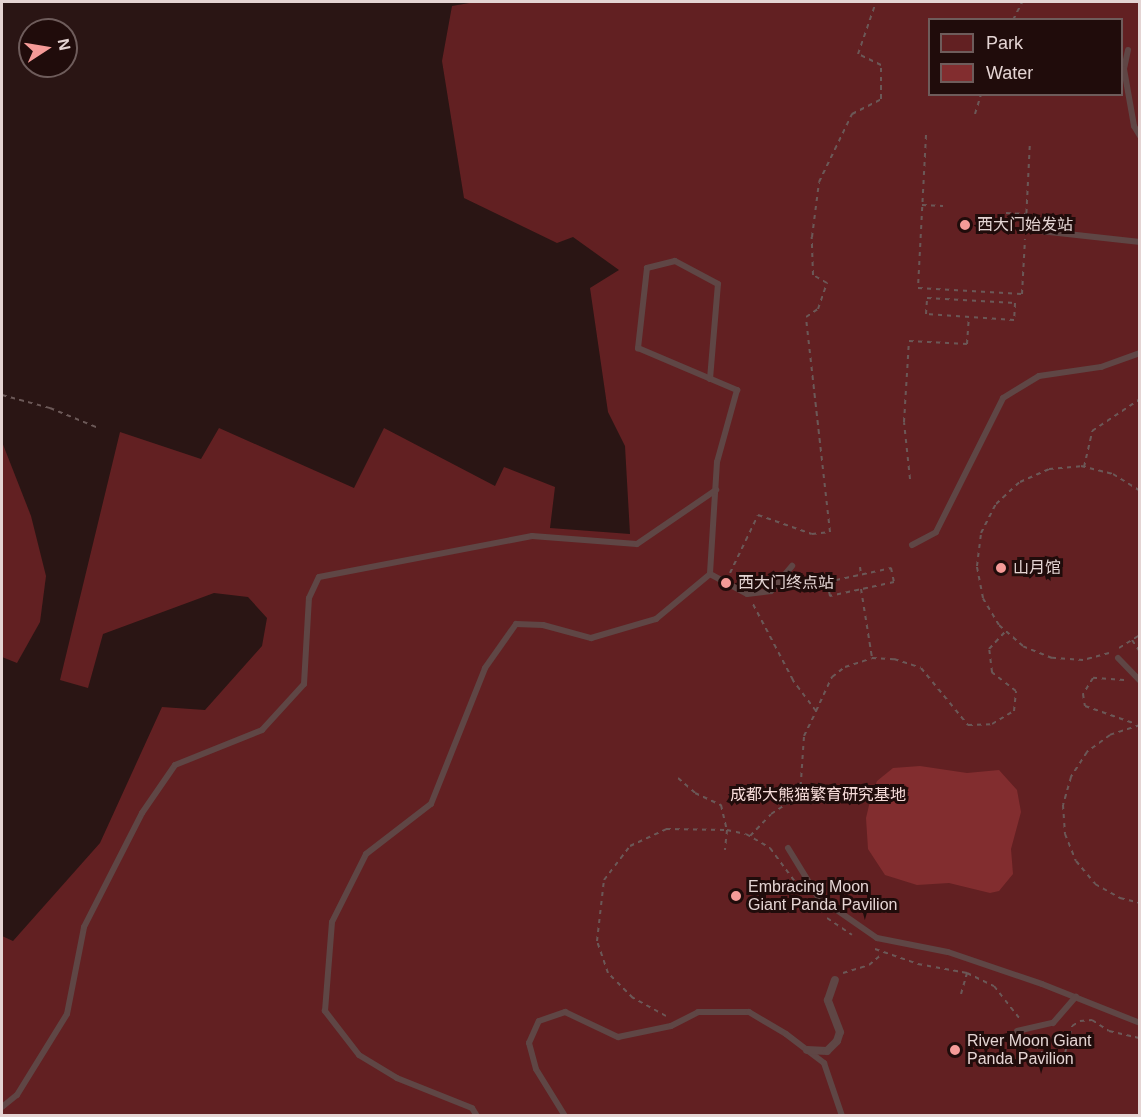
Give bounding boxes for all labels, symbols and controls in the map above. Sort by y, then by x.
north arrow [18,18,78,78]
legend [928,18,1123,96]
text: Park [986,33,1023,53]
text: N [55,37,74,52]
text: Water [986,63,1033,83]
place label: 西大门始发站 [977,215,1073,235]
marker: 西大门始发站 [958,218,972,232]
place label: 山月馆 [1013,558,1061,578]
marker: 山月馆 [994,561,1008,575]
place label: 西大门终点站 [738,573,834,593]
marker: 西大门终点站 [719,576,733,590]
park label: 成都大熊猫繁育研究基地 [730,785,906,805]
place label: Embracing Moon Giant Panda Pavilion [748,877,897,915]
marker: Embracing Moon Giant Panda Pavilion [729,889,743,903]
place label: River Moon Giant Panda Pavilion [967,1031,1091,1069]
marker: River Moon Giant Panda Pavilion [948,1043,962,1057]

